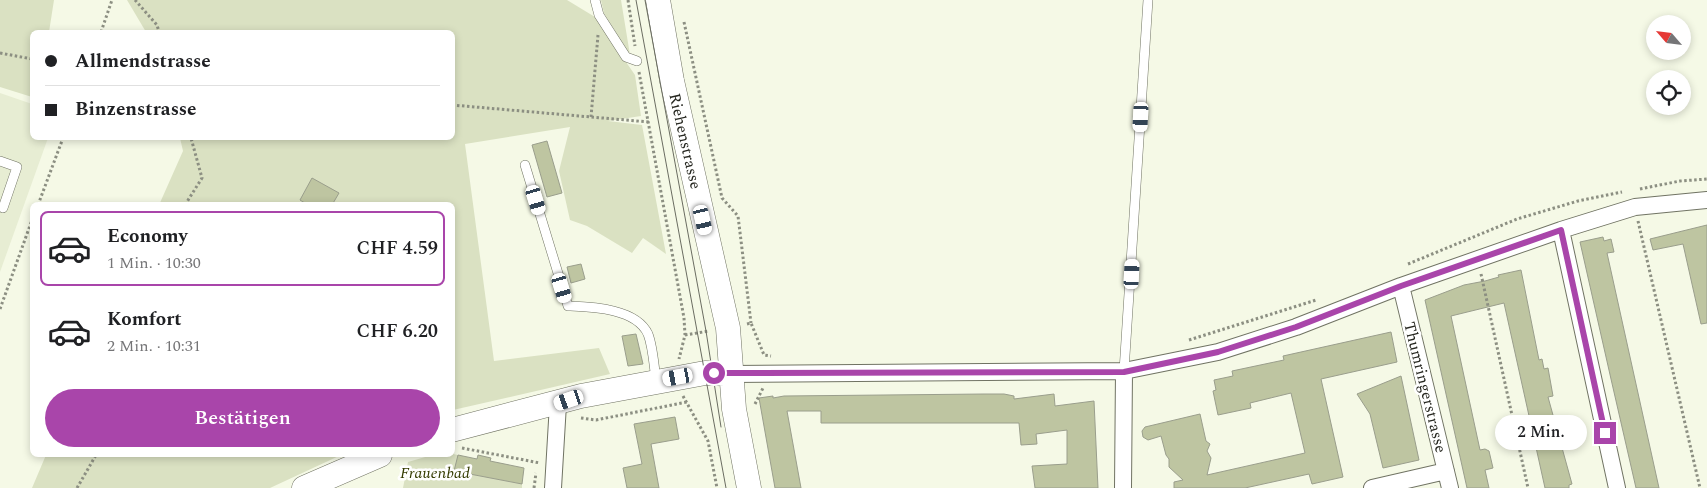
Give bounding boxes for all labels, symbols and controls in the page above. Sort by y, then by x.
north arrow [1646,15,1691,60]
map controls [1646,15,1691,115]
text: Allmendstrasse [75,47,211,76]
button: locate [1646,70,1691,115]
street label: Riehenstrasse [662,91,708,192]
text: Binzenstrasse [75,95,197,124]
car [1132,102,1149,132]
car [524,183,547,217]
car [692,204,713,236]
text: Economy [107,222,188,251]
icon: car [47,226,92,271]
text: CHF 4.59 [357,234,438,263]
text: 1 Min. · 10:30 [107,251,201,275]
car [1123,259,1140,289]
car [550,271,573,305]
text: Komfort [107,305,182,334]
icon: car [47,309,92,354]
text: CHF 6.20 [357,317,438,346]
street label: Thumringerstrasse [1397,319,1453,455]
text: 2 Min. · 10:31 [107,334,201,358]
route start [703,362,725,384]
car [661,367,694,387]
car [552,388,585,412]
button: Bestätigen [45,389,440,447]
callout: 2 Min. [1495,416,1588,450]
text: 2 Min. [1517,420,1565,444]
route end [1594,422,1616,444]
park label: Frauenbad [400,461,470,485]

